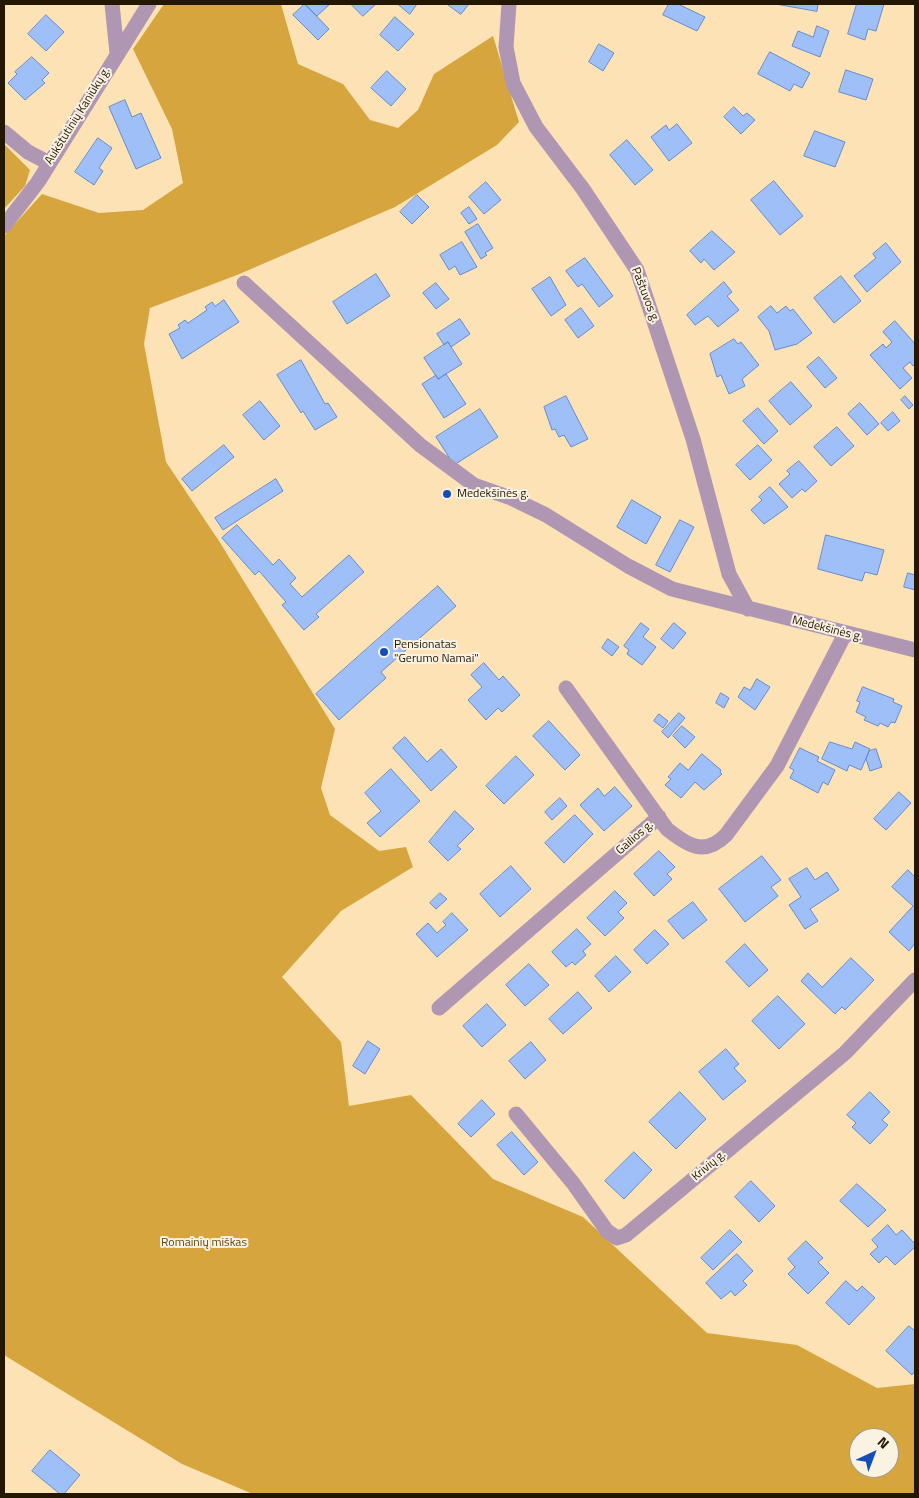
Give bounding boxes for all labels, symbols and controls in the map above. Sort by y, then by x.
street label: Aukštutinių Kaniūkų g. [42,65,114,167]
street label: Paštuvos g. [628,265,662,325]
place label: Medekšinės g. [457,487,529,501]
marker: Medekšinės g. [441,488,453,500]
street label: Medekšinės g. [790,613,864,645]
place label: Pensionatas "Gerumo Namai" [394,638,479,666]
marker: Pensionatas "Gerumo Namai" [378,646,390,658]
street label: Gailios g. [613,818,657,858]
street label: Krivių g. [689,1148,729,1184]
park label: Romainių miškas [161,1236,247,1250]
north arrow [849,1428,899,1478]
text: N [873,1431,895,1453]

